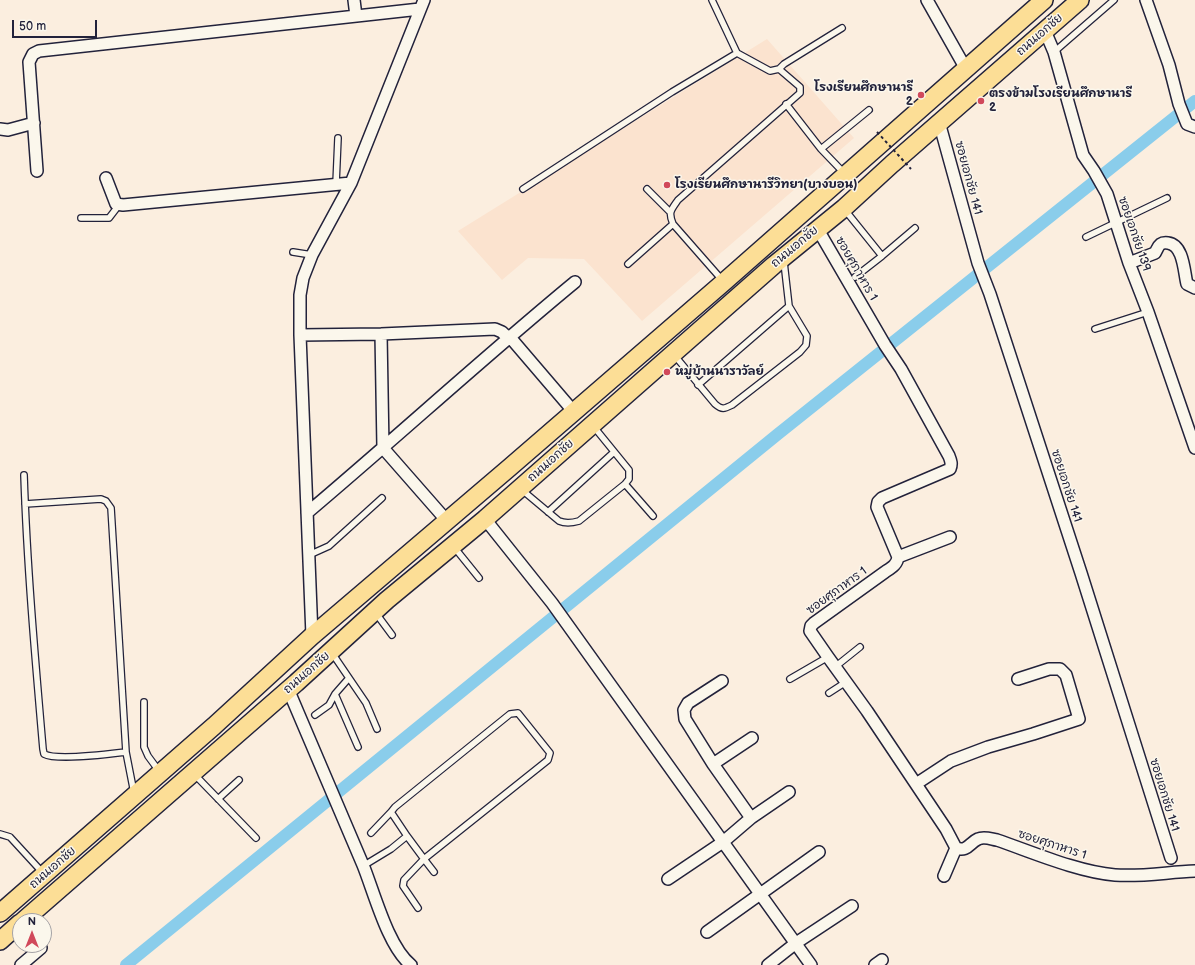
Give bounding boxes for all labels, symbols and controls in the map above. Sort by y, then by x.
street label: ถนนเอกชัย [1014,11,1066,59]
scale bar [14,12,99,38]
text: 50 m [19,19,46,34]
place label: โรงเรียนศึกษานารี 2 [814,81,913,109]
place label: ตรงข้ามโรงเรียนศึกษานารี 2 [989,87,1132,115]
marker: โรงเรียนศึกษานารี 2 [916,90,926,100]
marker: ตรงข้ามโรงเรียนศึกษานารี 2 [976,96,986,106]
street label: ซอยเอกชัย 141 [951,140,985,216]
place label: โรงเรียนศึกษานารีวิทยา(บางบอน) [675,178,857,192]
marker: โรงเรียนศึกษานารีวิทยา(บางบอน) [662,180,672,190]
street label: ซอยเอกชัย 139 [1115,195,1153,273]
street label: ถนนเอกชัย [769,223,821,271]
street label: ซอยศุภาหาร 1 [832,235,880,303]
place label: หมู่บ้านนาราวัลย์ [675,365,764,379]
marker: หมู่บ้านนาราวัลย์ [662,367,672,377]
street label: ถนนเอกชัย [525,437,577,485]
street label: ซอยเอกชัย 141 [1048,448,1084,524]
street label: ซอยศุภาหาร 1 [804,564,870,618]
street label: ถนนเอกชัย [281,649,333,697]
street label: ซอยเอกชัย 141 [1146,757,1182,833]
street label: ซอยศุภาหาร 1 [1016,827,1088,863]
street label: ถนนเอกชัย [27,844,79,892]
north arrow [12,913,52,953]
text: N [28,915,36,928]

